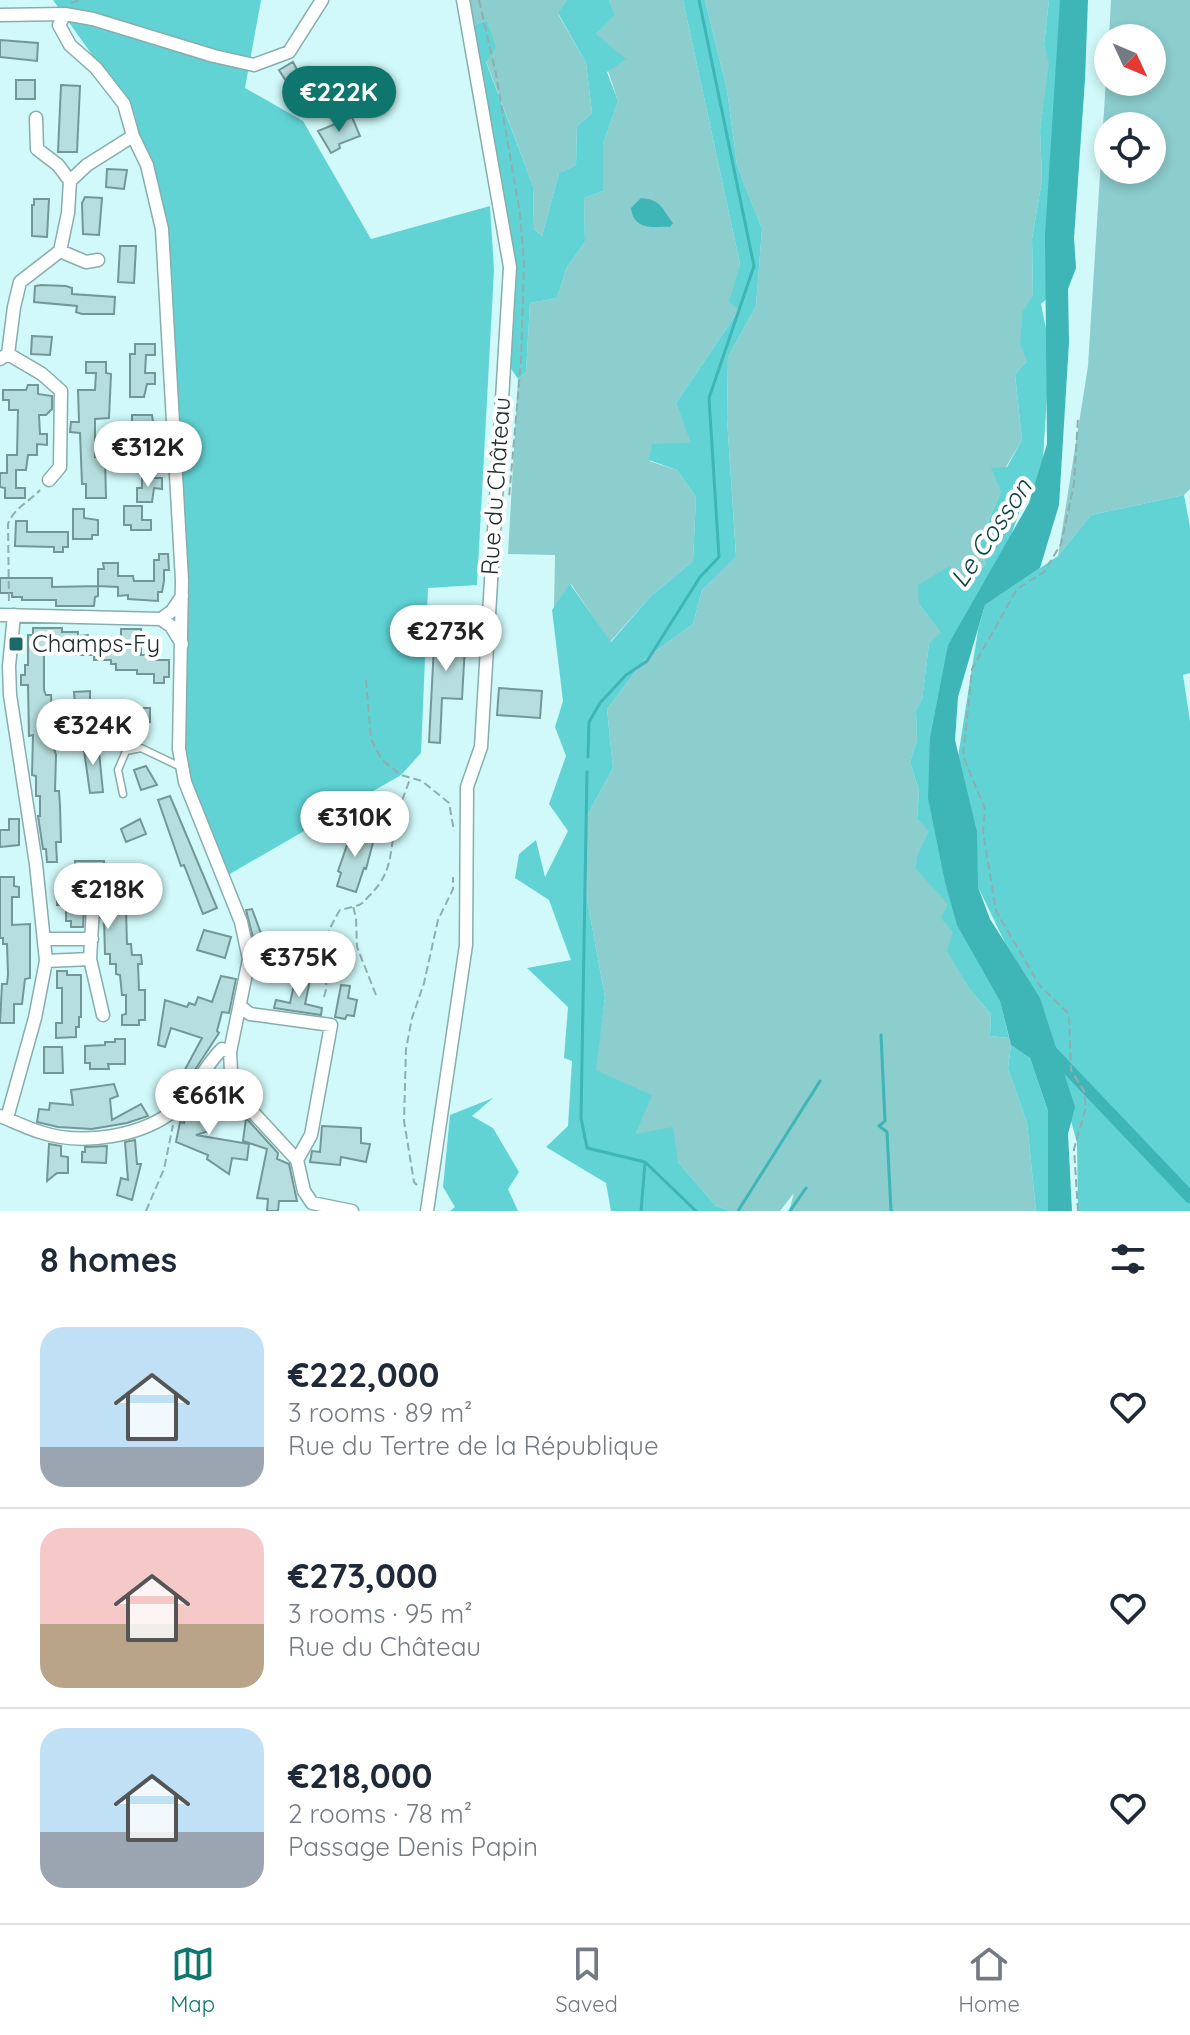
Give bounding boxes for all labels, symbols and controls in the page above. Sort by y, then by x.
north arrow [1094,24,1166,96]
map controls [1094,24,1166,184]
pin: €222K [283,66,395,134]
text: €222K [300,75,378,108]
button: locate [1094,112,1166,184]
street label: Rue du Château [474,396,516,576]
pin: €312K [92,421,204,489]
text: €312K [112,430,184,463]
water label: Le Cosson [942,472,1039,593]
pin: €273K [390,605,502,673]
text: €273K [408,614,484,647]
place label: Champs-Fy [32,628,160,658]
marker: Champs-Fy [7,635,25,653]
pin: €324K [37,699,149,767]
text: €324K [54,708,132,741]
pin: €310K [299,791,411,859]
text: €310K [318,800,392,833]
pin: €218K [52,863,164,931]
text: €218K [72,872,144,905]
pin: €375K [243,931,355,999]
text: €375K [261,940,337,973]
pin: €661K [153,1069,265,1137]
text: €661K [173,1078,245,1111]
icon: filters [1106,1237,1150,1281]
text: 8 homes [40,1238,177,1281]
text: €222,000 [288,1353,439,1396]
icon: home [104,1359,200,1455]
icon: heart [1106,1385,1150,1429]
text: 3 rooms · 89 m² [288,1396,472,1429]
text: Rue du Tertre de la République [288,1429,659,1462]
text: €273,000 [288,1554,438,1597]
icon: home [104,1560,200,1656]
icon: heart [1106,1586,1150,1630]
text: 3 rooms · 95 m² [288,1597,472,1630]
text: Rue du Château [288,1630,481,1663]
text: €218,000 [288,1754,433,1797]
icon: home [104,1760,200,1856]
icon: heart [1106,1786,1150,1830]
text: 2 rooms · 78 m² [288,1797,472,1830]
text: Passage Denis Papin [288,1830,538,1863]
tab: Map [170,1942,215,2018]
tab: Saved [555,1942,618,2018]
tab: Home [958,1942,1020,2018]

